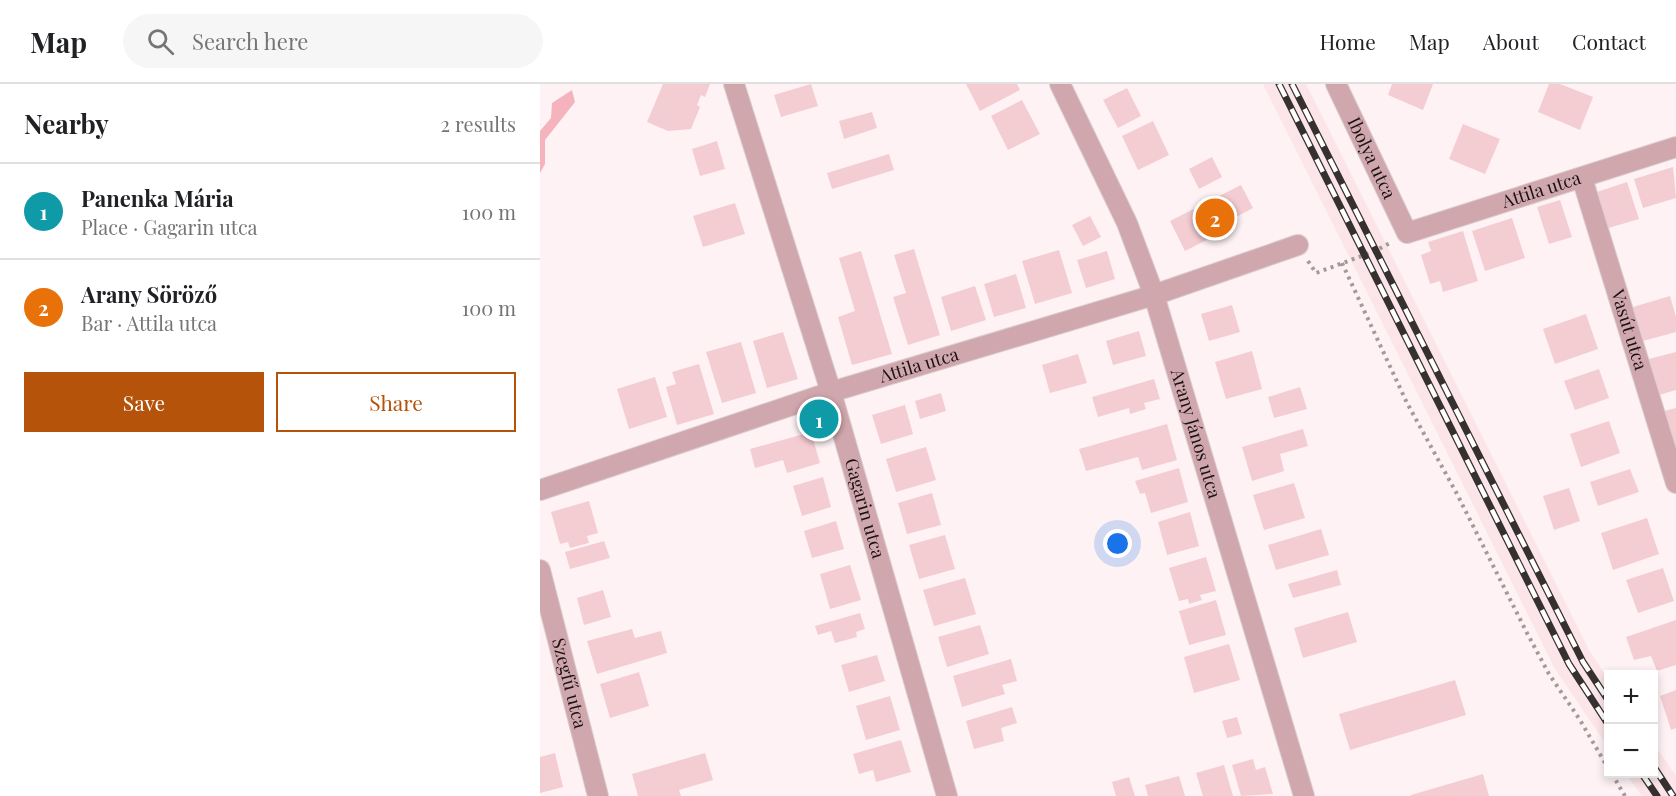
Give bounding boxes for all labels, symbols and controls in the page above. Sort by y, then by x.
search box [123,14,543,68]
text: Map [30,23,87,60]
icon: search [144,25,177,58]
text: Search here [192,26,308,56]
text: Home [1320,27,1376,55]
text: Map [1409,27,1450,55]
text: About [1483,27,1539,55]
text: Contact [1572,27,1646,55]
text: Nearby [24,106,109,141]
text: 2 results [441,110,516,137]
street label: Ibolya utca [1342,113,1402,202]
street label: Attila utca [1497,165,1584,213]
text: Panenka Mária [81,183,234,213]
pin: 2 [1196,196,1234,240]
text: 1 [40,198,47,225]
text: 100 m [462,198,516,225]
text: Place · Gagarin utca [81,213,258,240]
text: Arany Söröző [81,279,217,309]
street label: Vasút utca [1606,286,1653,373]
text: 2 [38,294,49,321]
text: 100 m [462,294,516,321]
text: Bar · Attila utca [81,309,217,336]
street label: Attila utca [875,341,961,388]
street label: Arany János utca [1165,365,1227,501]
button: Save [24,372,264,432]
button: Share [276,372,516,432]
pin: 1 [800,396,838,442]
street label: Gagarin utca [840,455,891,561]
your location [1103,529,1132,558]
street label: Szegfű utca [547,635,593,731]
map controls [1604,670,1658,778]
button: + [1604,670,1658,724]
button: − [1604,724,1658,778]

